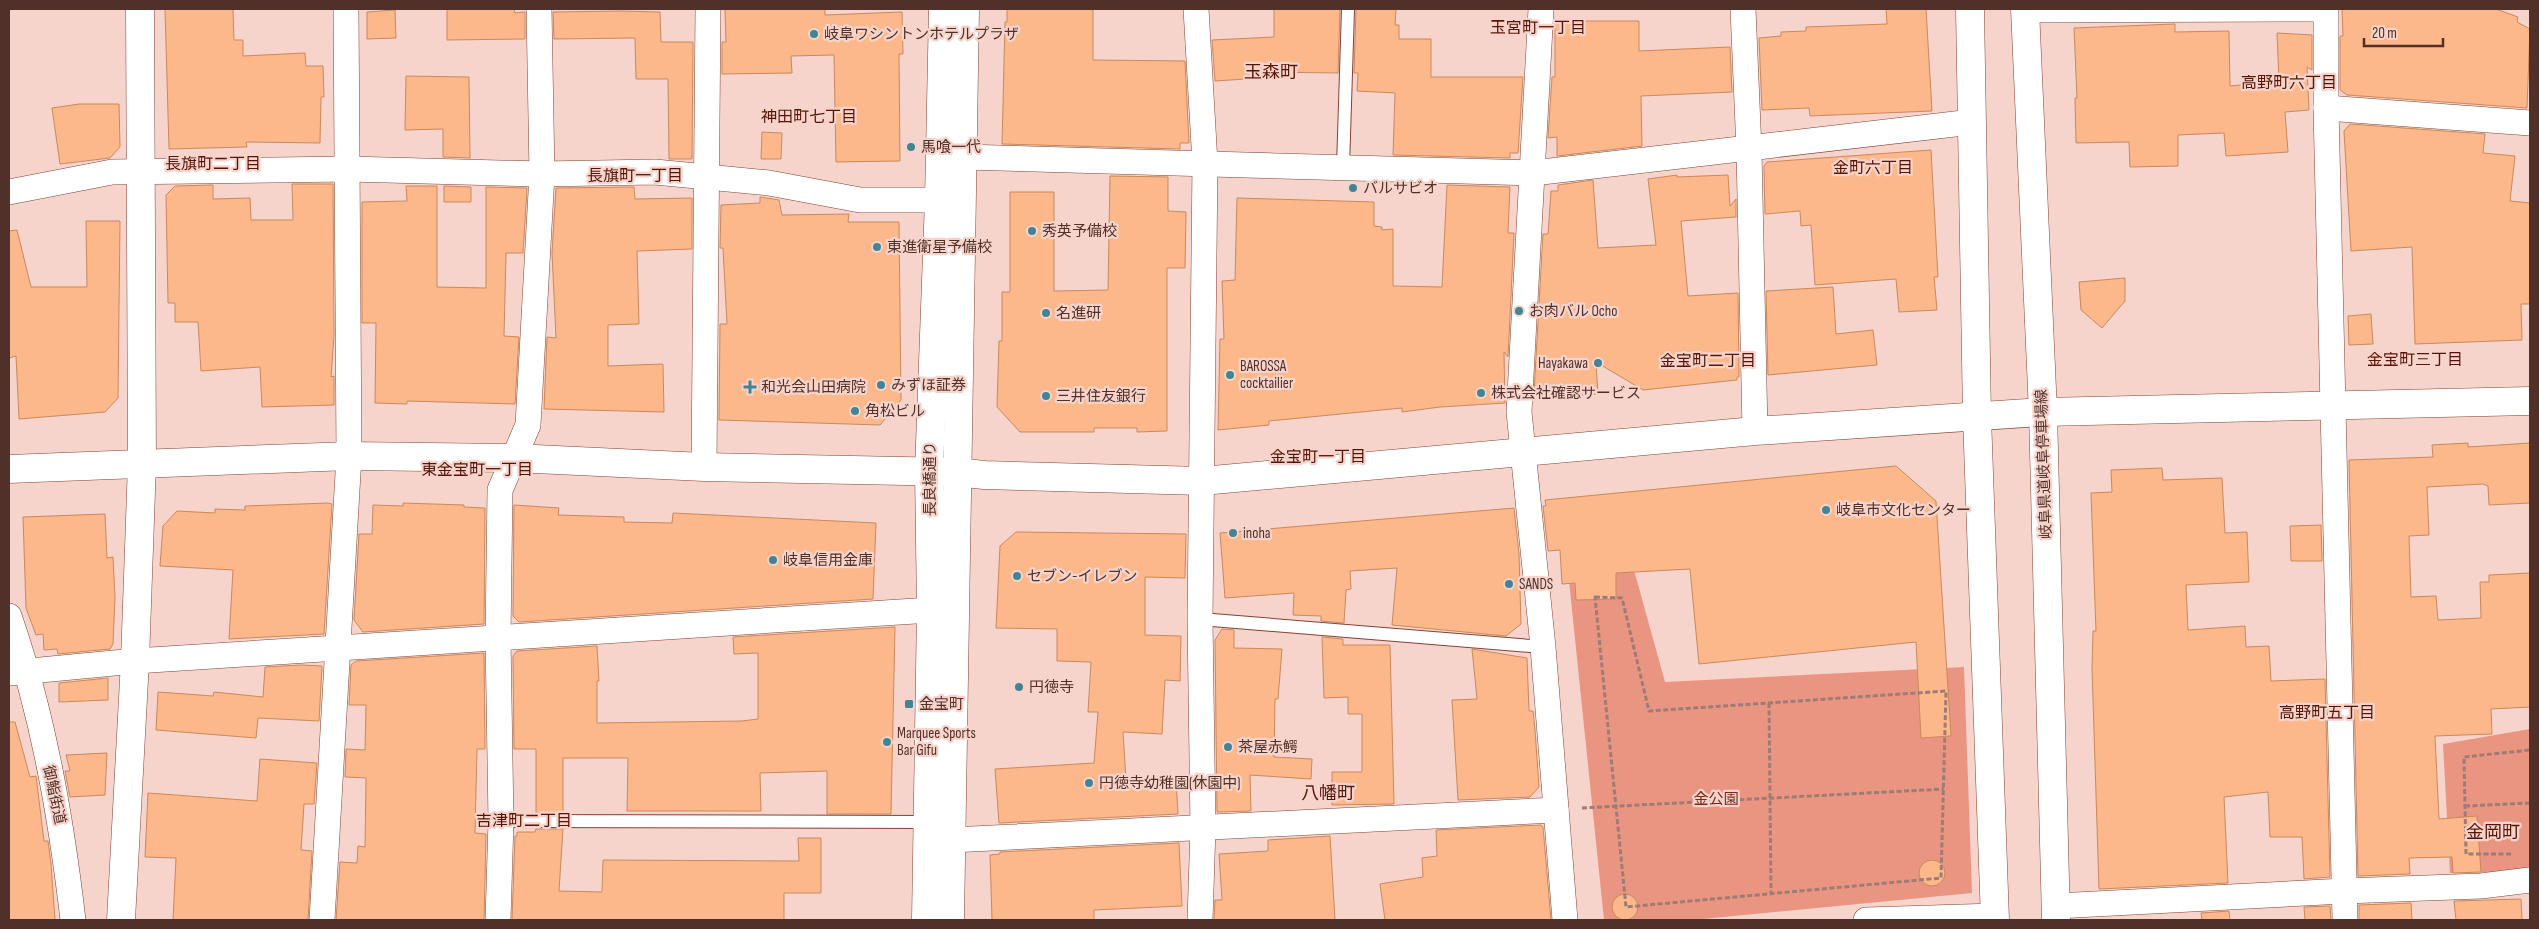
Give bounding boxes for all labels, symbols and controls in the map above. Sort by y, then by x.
scale bar [2364,15,2443,47]
district label: 玉宮町一丁目 [1490,19,1586,38]
text: 20 m [2372,24,2397,43]
place label: 岐阜ワシントンホテルプラザ [824,25,1019,44]
marker: 岐阜ワシントンホテルプラザ [808,28,820,40]
district label: 玉森町 [1244,62,1298,83]
district label: 高野町六丁目 [2241,74,2337,93]
district label: 神田町七丁目 [761,108,857,127]
place label: 馬喰一代 [921,138,981,157]
marker: 馬喰一代 [905,141,917,153]
district label: 長旗町二丁目 [165,155,261,174]
district label: 金町六丁目 [1833,159,1913,178]
district label: 長旗町一丁目 [587,167,683,186]
place label: バルサビオ [1363,179,1438,198]
marker: バルサビオ [1347,182,1359,194]
place label: 秀英予備校 [1042,222,1117,241]
marker: 秀英予備校 [1026,225,1038,237]
place label: 東進衛星予備校 [887,238,992,257]
marker: 東進衛星予備校 [871,241,883,253]
place label: お肉バル Ocho [1529,302,1617,321]
place label: 名進研 [1056,304,1101,323]
marker: お肉バル Ocho [1513,305,1525,317]
marker: 名進研 [1040,307,1052,319]
district label: 金宝町三丁目 [2367,351,2463,370]
district label: 金宝町二丁目 [1660,352,1756,371]
place label: Hayakawa [1538,354,1588,373]
place label: BAROSSA cocktailier [1240,357,1294,393]
marker: Hayakawa [1592,357,1604,369]
marker: BAROSSA cocktailier [1224,369,1236,381]
place label: みずほ証券 [891,376,966,395]
place label: 和光会山田病院 [761,378,866,397]
marker: みずほ証券 [875,379,887,391]
marker: 和光会山田病院 [743,380,757,394]
place label: 株式会社確認サービス [1491,384,1641,403]
place label: 三井住友銀行 [1056,387,1146,406]
marker: 株式会社確認サービス [1475,387,1487,399]
street label: 岐阜県道岐阜停車場線 [2032,389,2056,539]
marker: 三井住友銀行 [1040,390,1052,402]
place label: 角松ビル [865,402,925,421]
marker: 角松ビル [849,405,861,417]
street label: 長良橋通り [921,441,940,517]
district label: 金宝町一丁目 [1270,448,1366,467]
district label: 東金宝町一丁目 [421,461,533,480]
place label: 岐阜市文化センター [1836,501,1971,520]
marker: 岐阜市文化センター [1820,504,1832,516]
place label: inoha [1243,524,1271,543]
marker: inoha [1227,527,1239,539]
place label: 岐阜信用金庫 [783,551,873,570]
marker: 岐阜信用金庫 [767,554,779,566]
place label: セブン-イレブン [1027,567,1138,586]
marker: セブン-イレブン [1011,570,1023,582]
place label: SANDS [1519,575,1553,594]
marker: SANDS [1503,578,1515,590]
place label: 円徳寺 [1029,678,1074,697]
marker: 円徳寺 [1013,681,1025,693]
place label: 金宝町 [919,695,964,714]
marker: 金宝町 [903,698,915,710]
district label: 高野町五丁目 [2279,704,2375,723]
place label: Marquee Sports Bar Gifu [897,724,976,760]
marker: Marquee Sports Bar Gifu [881,736,893,748]
place label: 茶屋赤鰐 [1238,738,1298,757]
marker: 茶屋赤鰐 [1222,741,1234,753]
street label: 御鮨街道 [38,764,70,826]
place label: 円徳寺幼稚園(休園中) [1099,774,1241,793]
marker: 円徳寺幼稚園(休園中) [1083,777,1095,789]
district label: 八幡町 [1301,783,1355,804]
park label: 金公園 [1693,790,1739,809]
district label: 吉津町二丁目 [476,812,572,831]
district label: 金岡町 [2466,822,2520,843]

